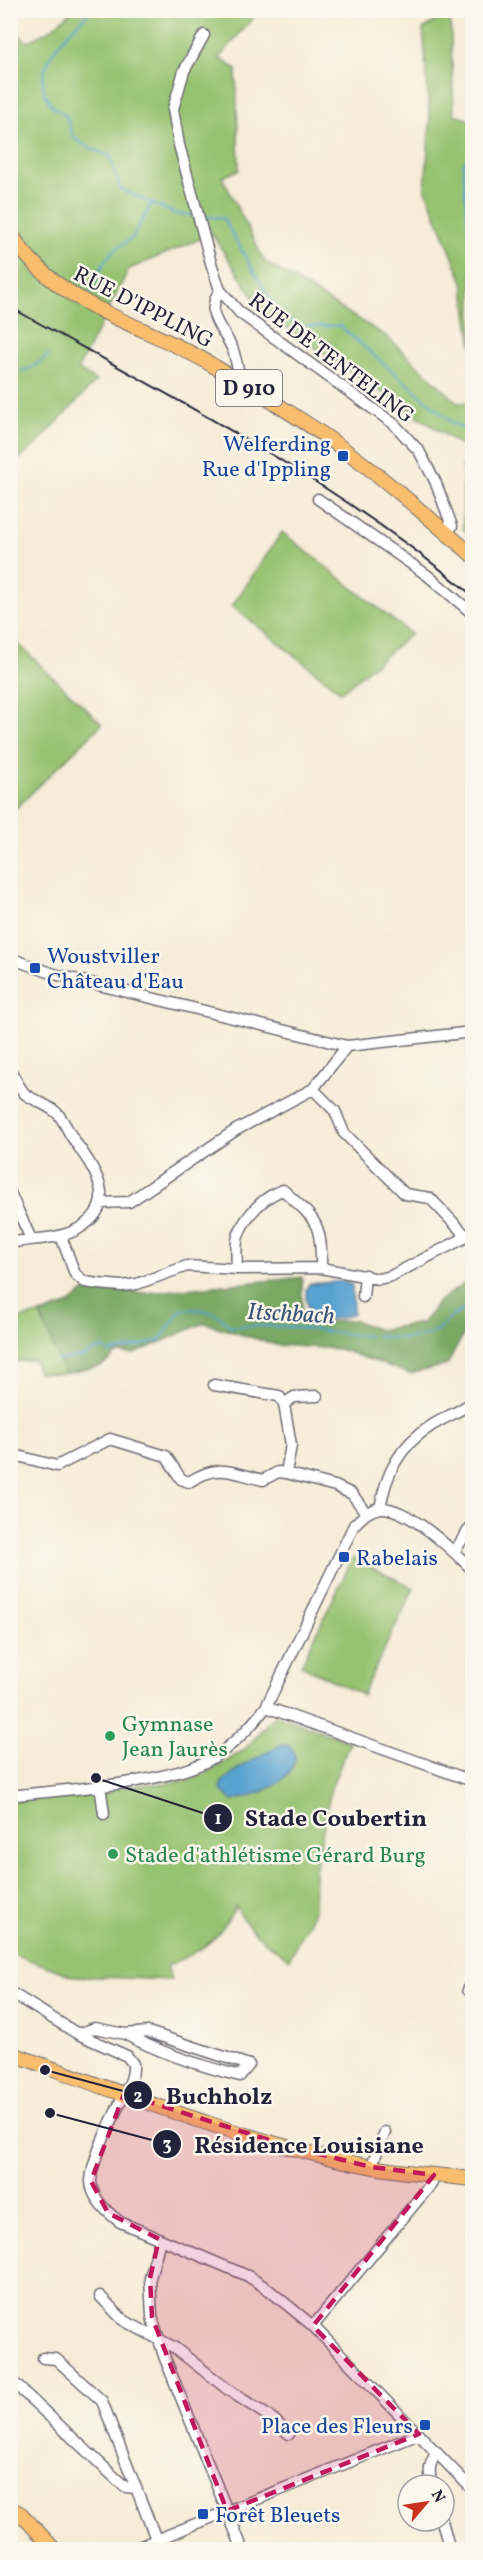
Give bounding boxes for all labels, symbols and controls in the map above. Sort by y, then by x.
street label: RUE D'IPPLING [67,260,218,357]
street label: RUE DE TENTELING [241,286,420,432]
road number: D 910 [216,370,282,406]
place label: Welferding Rue d'Ippling [202,430,331,486]
marker: Welferding Rue d'Ippling [336,449,350,463]
place label: Woustviller Château d'Eau [47,942,184,998]
marker: Woustviller Château d'Eau [28,961,42,975]
water label: Itschbach [246,1296,336,1334]
place label: Rabelais [356,1544,438,1575]
marker: Rabelais [337,1550,351,1564]
place label: Gymnase Jean Jaurès [122,1710,228,1766]
marker: Gymnase Jean Jaurès [103,1729,117,1743]
callout: Stade Coubertin [203,1797,439,1839]
text: Stade Coubertin [245,1803,427,1837]
text: 1 [214,1807,222,1832]
place label: Stade d'athlétisme Gérard Burg [125,1841,426,1872]
marker: Stade d'athlétisme Gérard Burg [106,1847,120,1861]
callout: Buchholz [123,2074,284,2116]
text: Buchholz [166,2081,272,2115]
text: 2 [133,2085,143,2110]
callout: Résidence Louisiane [152,2123,435,2165]
text: Résidence Louisiane [194,2130,424,2164]
text: 3 [162,2133,172,2158]
place label: Place des Fleurs [261,2412,413,2443]
marker: Place des Fleurs [418,2418,432,2432]
north arrow [396,2473,456,2533]
text: N [425,2486,450,2507]
place label: Forêt Bleuets [215,2501,340,2532]
marker: Forêt Bleuets [196,2507,210,2521]

